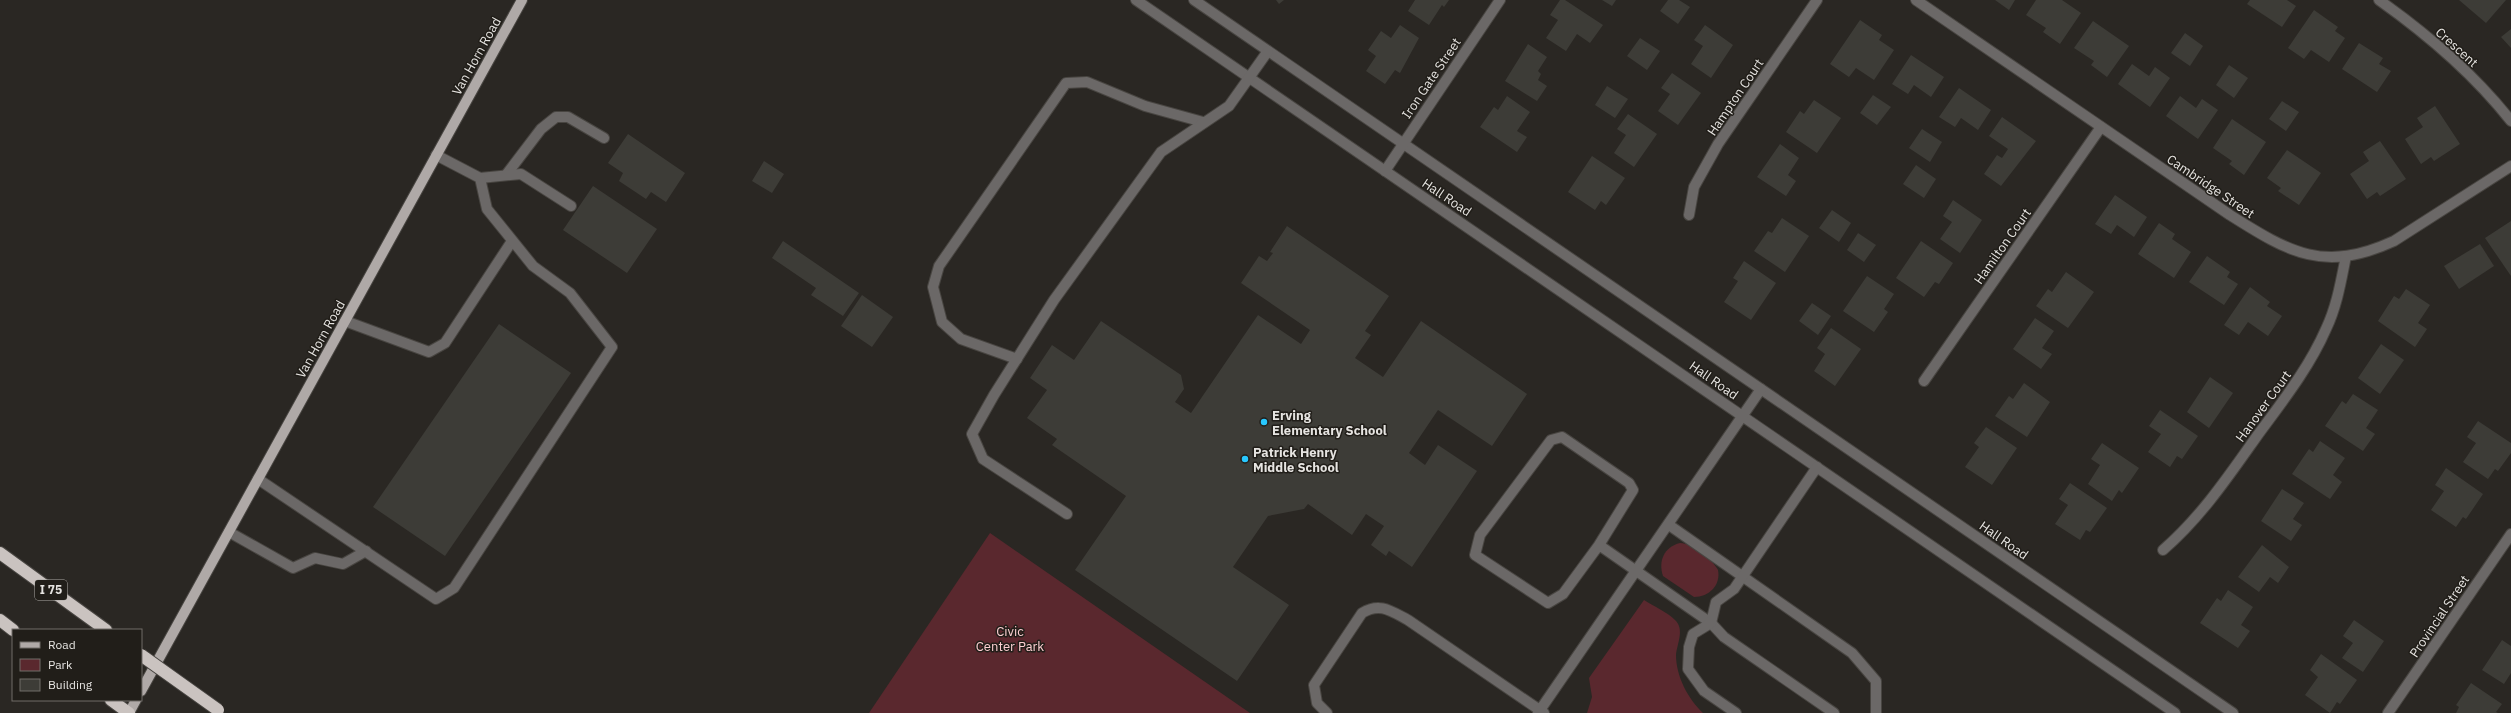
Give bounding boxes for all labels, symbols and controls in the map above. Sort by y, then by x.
street label: Van Horn Road [448,14,505,98]
street label: Crescent [2432,24,2482,71]
street label: Iron Gate Street [1398,35,1465,122]
street label: Hampton Court [1703,56,1767,139]
street label: Cambridge Street [2164,151,2258,222]
street label: Hall Road [1419,175,1475,220]
street label: Hamilton Court [1970,205,2035,287]
street label: Van Horn Road [292,297,349,381]
street label: Hall Road [1686,357,1742,403]
street label: Hanover Court [2232,367,2295,445]
place label: Erving Elementary School [1272,407,1387,439]
marker: Erving Elementary School [1259,417,1269,427]
place label: Patrick Henry Middle School [1253,444,1339,476]
marker: Patrick Henry Middle School [1240,454,1250,464]
street label: Hall Road [1976,517,2032,563]
street label: Provincial Street [2406,572,2473,661]
road number: I 75 [35,580,67,600]
park label: Civic Center Park [976,623,1044,655]
legend [12,629,142,701]
text: Road [48,637,76,652]
text: Park [48,657,73,672]
text: Building [48,677,93,692]

